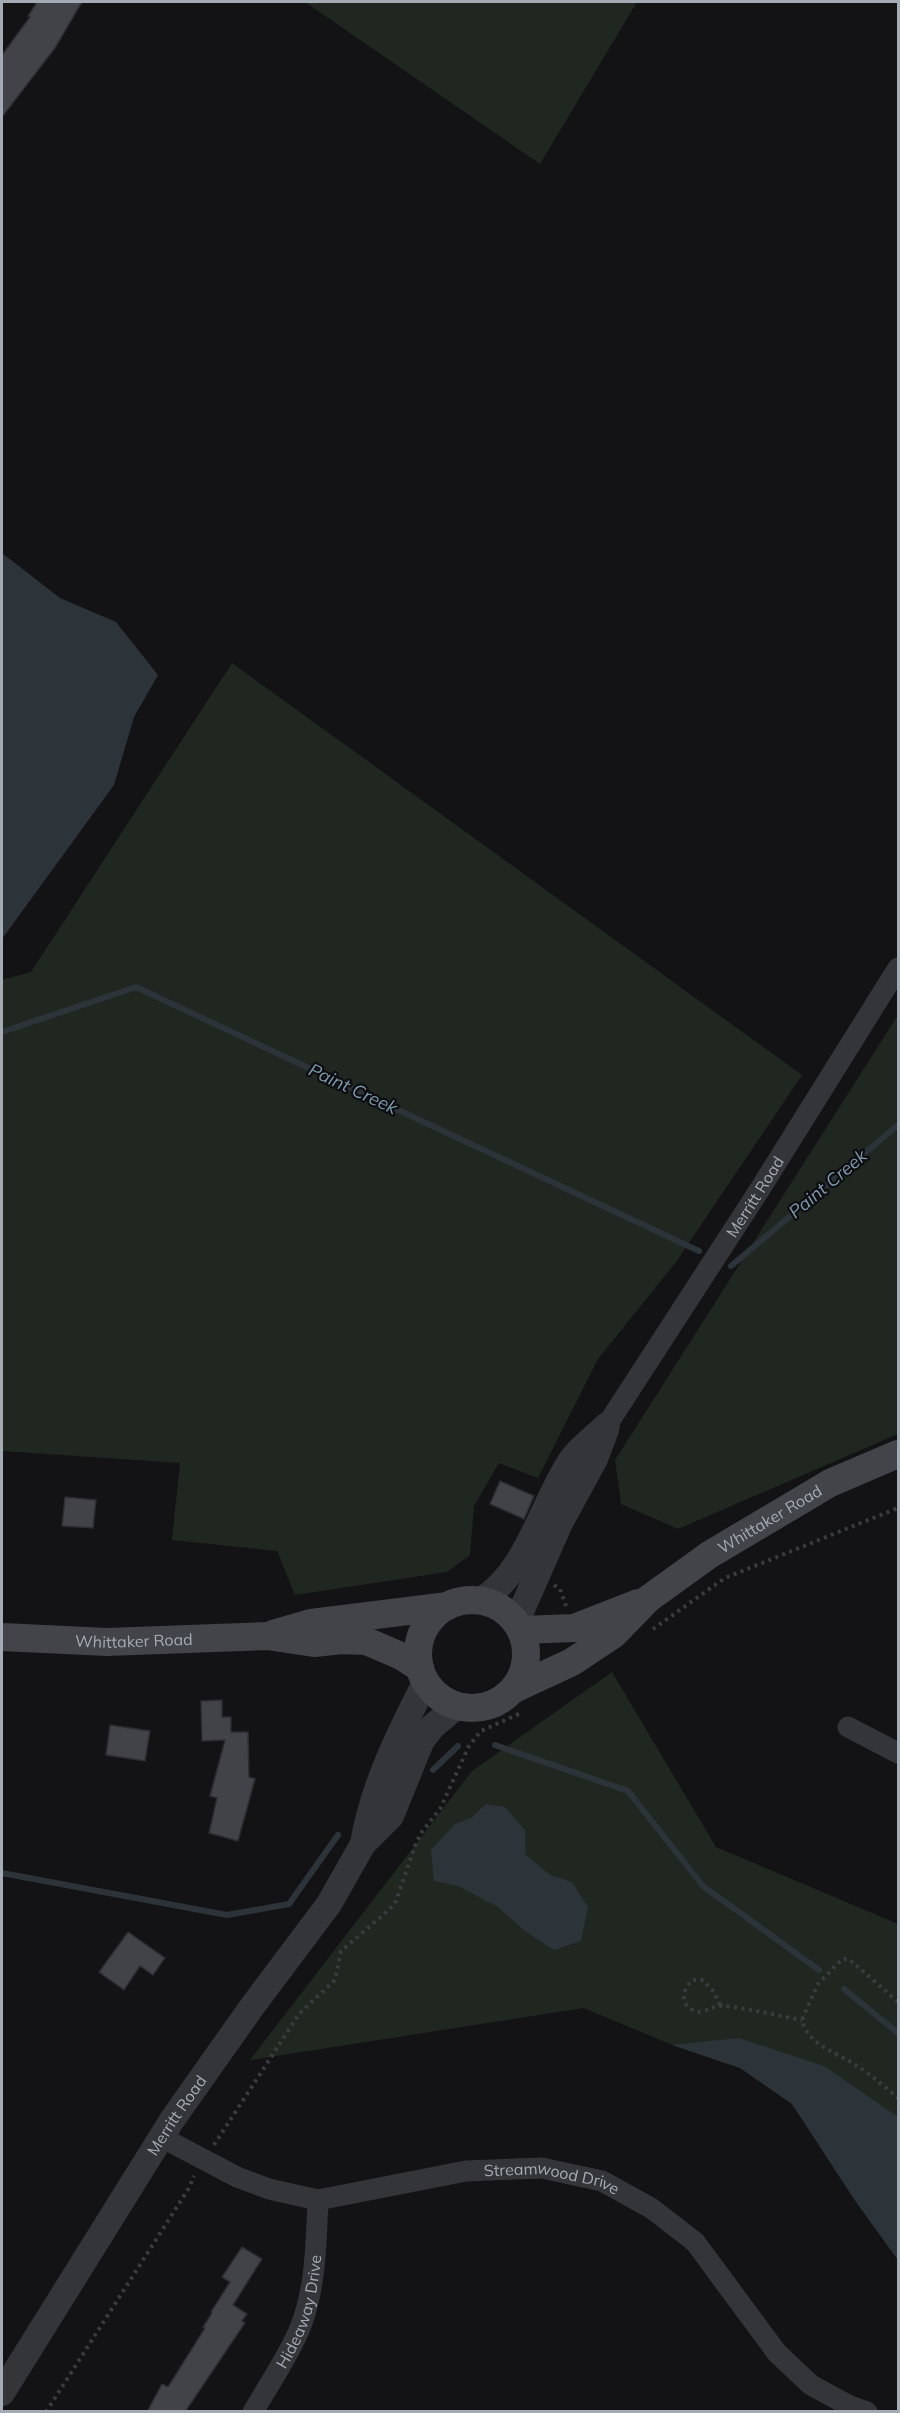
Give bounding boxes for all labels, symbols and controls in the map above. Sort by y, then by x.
water label: Paint Creek [305,1058,402,1119]
water label: Paint Creek [784,1144,872,1223]
street label: Merritt Road [721,1152,788,1241]
street label: Whittaker Road [714,1480,825,1558]
street label: Whittaker Road [75,1629,193,1652]
street label: Merritt Road [142,2071,210,2159]
street label: Streamwood Drive [483,2157,623,2199]
street label: Hideaway Drive [271,2254,325,2372]

